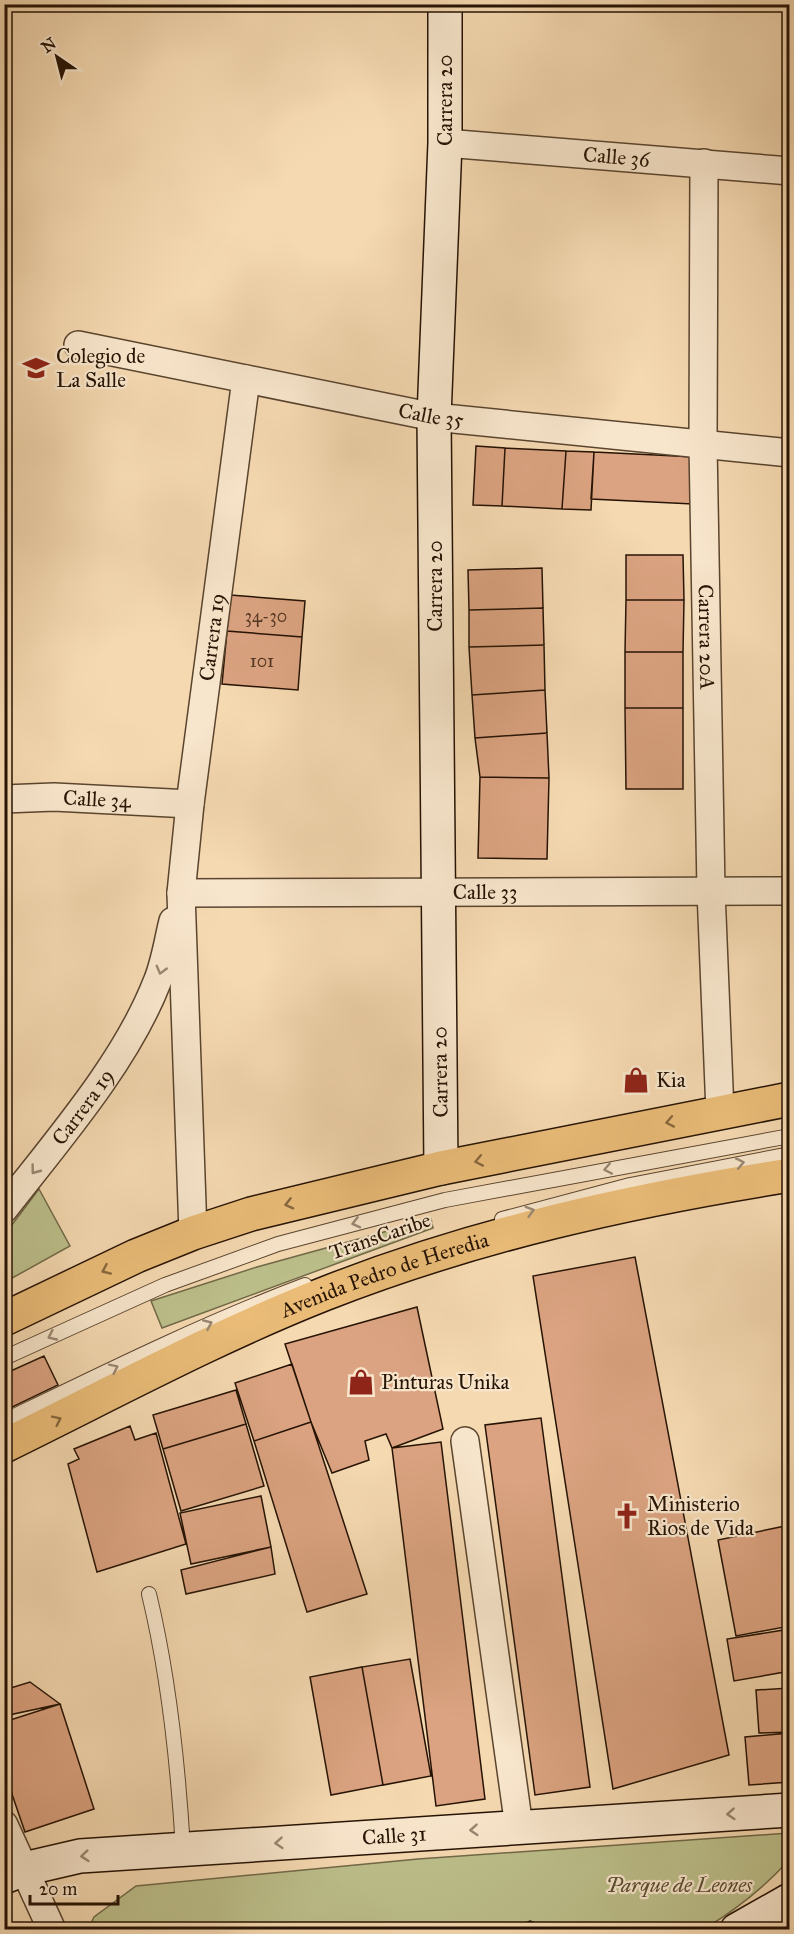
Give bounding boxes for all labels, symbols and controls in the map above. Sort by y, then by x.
north arrow [27,27,87,87]
text: N [38,33,60,57]
street label: Carrera 20 [432,55,458,146]
street label: Calle 36 [582,141,652,173]
place label: Colegio de La Salle [56,343,146,393]
school or university icon: Colegio de La Salle [21,353,51,383]
street label: Calle 35 [396,397,465,433]
street label: Carrera 20 [422,540,448,632]
street label: Carrera 20A [693,584,720,690]
street label: Carrera 19 [193,592,231,683]
house number: 34-30 [245,605,287,627]
house number: 101 [250,650,274,672]
street label: Calle 34 [62,784,133,814]
street label: Calle 33 [453,879,517,905]
one-way arrow [155,965,168,975]
street label: Carrera 20 [426,1026,454,1118]
street label: Carrera 19 [46,1064,120,1151]
shop icon: Kia [621,1065,651,1095]
place label: Kia [656,1067,686,1093]
one-way arrow [666,1115,676,1128]
one-way arrow [474,1153,484,1166]
one-way arrow [735,1157,745,1170]
one-way arrow [603,1162,613,1175]
one-way arrow [31,1163,42,1174]
one-way arrow [284,1196,294,1209]
one-way arrow [525,1205,535,1218]
street label: TransCaribe [326,1206,434,1265]
one-way arrow [351,1215,361,1228]
street label: Avenida Pedro de Heredia [276,1226,492,1324]
one-way arrow [101,1262,112,1274]
one-way arrow [201,1320,212,1332]
one-way arrow [48,1328,59,1340]
one-way arrow [107,1364,118,1376]
shop icon: Pinturas Unika [346,1367,376,1397]
place label: Pinturas Unika [381,1369,510,1395]
one-way arrow [51,1416,61,1427]
place label: Ministerio Rios de Vida [647,1491,754,1541]
church icon: Ministerio Rios de Vida [612,1501,642,1531]
one-way arrow [727,1807,736,1820]
street label: Calle 31 [361,1821,427,1851]
one-way arrow [469,1824,478,1837]
one-way arrow [275,1836,284,1849]
one-way arrow [80,1849,89,1862]
scale bar [30,1868,118,1906]
park label: Parque de Leones [606,1872,753,1898]
text: 20 m [39,1878,77,1900]

